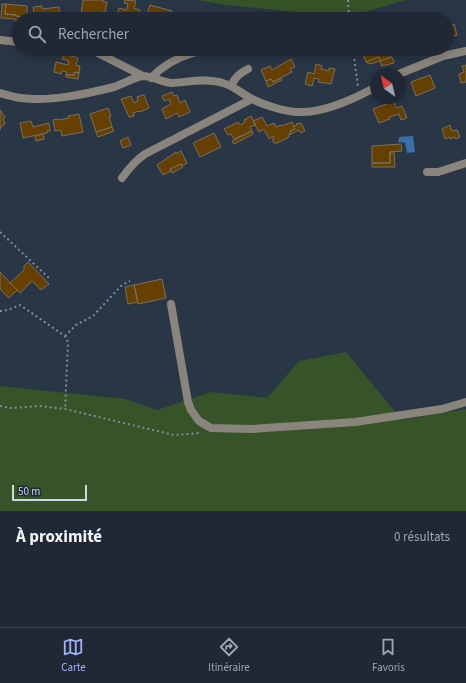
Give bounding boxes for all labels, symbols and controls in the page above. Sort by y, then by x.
search box [12,12,454,56]
icon: search [26,23,48,45]
text: Rechercher [58,24,129,45]
north arrow [370,68,406,104]
scale bar [12,483,87,502]
text: 50 m [18,484,40,499]
text: À proximité [16,525,102,549]
text: 0 résultats [394,528,450,546]
tab: Carte [61,636,86,675]
tab: Itinéraire [208,636,250,675]
tab: Favoris [372,636,405,675]

